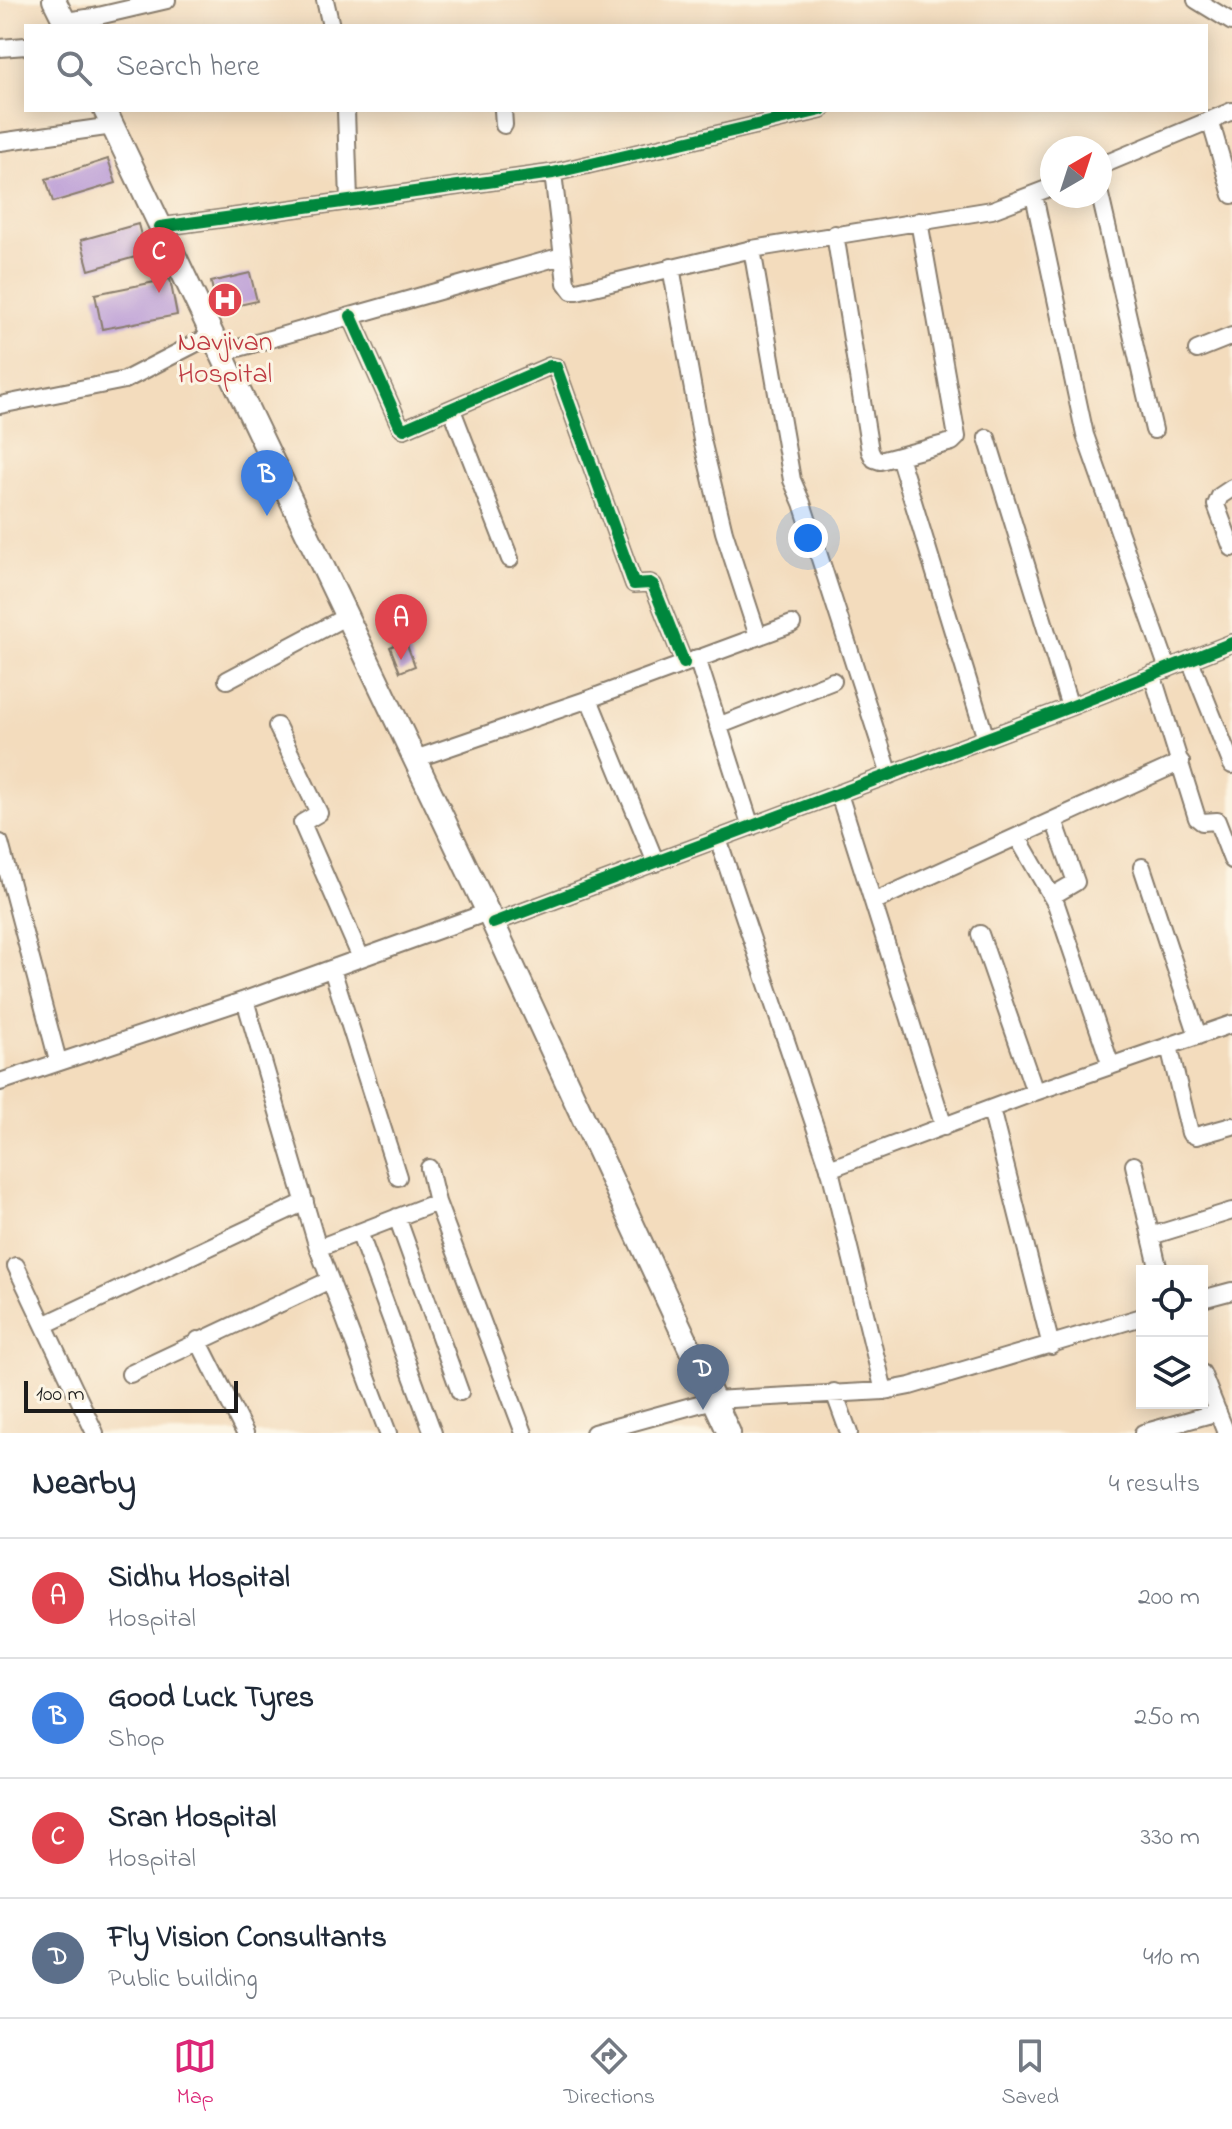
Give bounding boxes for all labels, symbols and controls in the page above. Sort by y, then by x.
search box [24,24,1208,112]
icon: search [52,46,96,90]
text: Search here [116,46,260,90]
north arrow [1040,136,1112,208]
pin: C [133,227,185,293]
hospital icon: Navjivan Hospital [206,281,244,319]
place label: Navjivan Hospital [177,323,273,396]
pin: B [241,450,293,516]
your location [788,518,828,558]
pin: A [375,594,427,660]
map controls [1136,1265,1208,1409]
button: locate [1136,1265,1208,1337]
button: layers [1136,1337,1208,1409]
pin: D [677,1344,729,1410]
scale bar [24,1377,238,1413]
text: 100 m [36,1379,85,1411]
text: Nearby [32,1460,136,1510]
text: 4 results [1109,1466,1200,1504]
text: Sidhu Hospital [108,1557,290,1601]
text: A [50,1579,66,1617]
text: 200 m [1138,1579,1200,1617]
text: Hospital [108,1601,196,1639]
text: Good Luck Tyres [108,1677,314,1721]
text: B [49,1699,67,1737]
text: 250 m [1134,1699,1200,1737]
text: Shop [108,1721,165,1759]
text: Sran Hospital [108,1797,276,1841]
text: C [51,1819,65,1857]
text: 330 m [1141,1819,1200,1857]
text: Hospital [108,1841,196,1879]
text: Fly Vision Consultants [108,1917,387,1961]
text: D [48,1939,68,1977]
text: 410 m [1143,1939,1200,1977]
text: Public building [108,1961,258,1999]
tab: Map [173,2034,217,2114]
tab: Directions [564,2034,655,2114]
tab: Saved [1001,2034,1059,2114]

